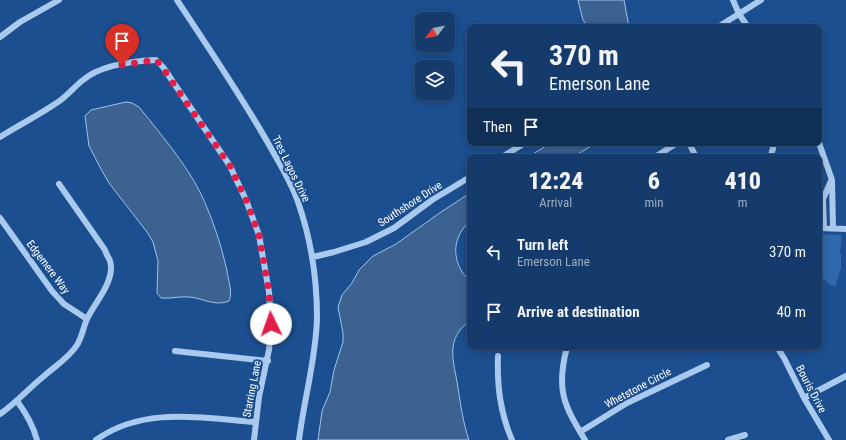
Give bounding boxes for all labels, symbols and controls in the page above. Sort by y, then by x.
north arrow [415,12,455,52]
map controls [415,12,455,100]
pin [105,24,139,65]
icon: arrive [111,30,133,52]
text: 370 m [549,39,619,72]
icon: left [483,40,535,92]
button: layers [415,60,455,100]
text: Emerson Lane [549,73,650,94]
icon: arrive [520,116,542,138]
text: Then [483,118,512,136]
street label: Tres Lagos Drive [269,134,313,204]
text: 12:24 [528,167,584,195]
text: 6 [648,167,660,195]
text: 410 [724,167,761,195]
street label: Southshore Drive [375,178,445,230]
text: Arrival [539,195,572,210]
text: min [644,195,664,210]
text: m [738,195,748,210]
text: Turn left [517,236,568,254]
street label: Edgemere Way [24,238,73,297]
icon: left [483,241,505,263]
text: 370 m [769,243,806,261]
text: Emerson Lane [517,254,590,269]
icon: arrive [483,301,505,323]
position arrow [250,303,292,345]
text: Arrive at destination [517,303,640,321]
text: 40 m [776,303,806,321]
street label: Starring Lane [240,359,264,419]
street label: Bouris Drive [793,363,829,415]
street label: Whetstone Circle [602,365,674,411]

